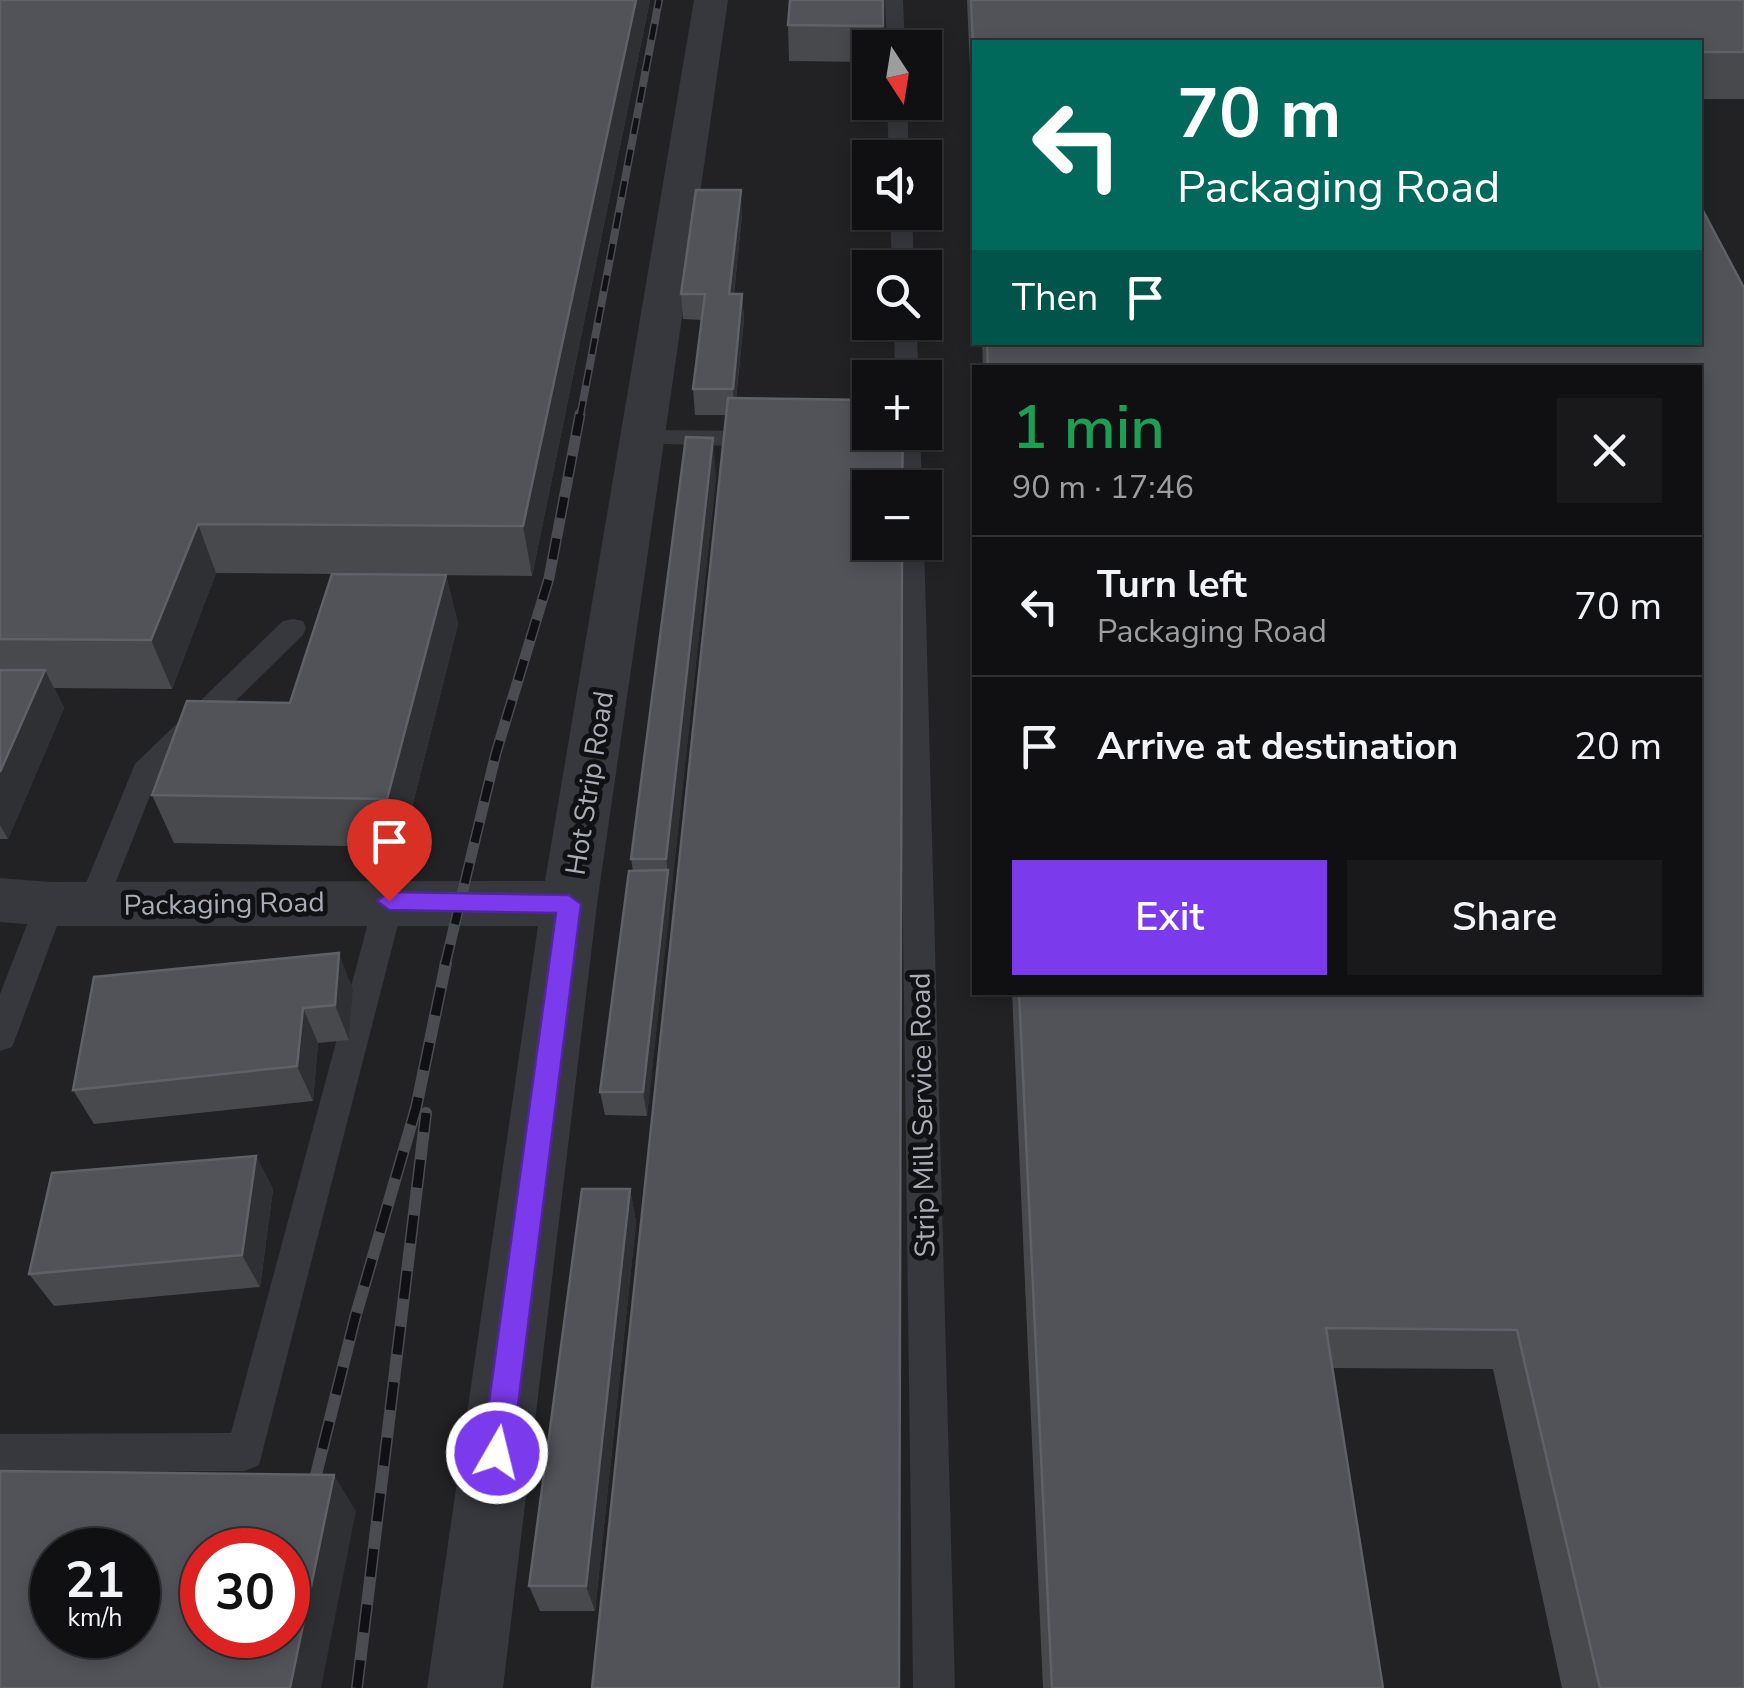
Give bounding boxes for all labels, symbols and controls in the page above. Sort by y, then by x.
north arrow [852,30,942,120]
map controls [852,30,942,560]
text: 70 m [1177,66,1341,162]
icon: left [1012,80,1142,210]
button: sound [852,140,942,230]
text: Packaging Road [1177,157,1500,218]
button: search [852,250,942,340]
icon: arrive [1118,270,1173,325]
text: Then [1012,272,1098,323]
button: + [852,360,942,450]
text: 1 min [1012,387,1165,469]
button: close [1557,398,1662,503]
text: 90 m · 17:46 [1012,466,1194,509]
button: − [852,470,942,560]
text: Turn left [1097,559,1247,610]
icon: left [1012,579,1067,634]
text: 70 m [1574,581,1662,632]
text: Packaging Road [1097,610,1327,653]
street label: Hot Strip Road [557,688,623,878]
icon: arrive [1012,719,1067,774]
text: Arrive at destination [1097,721,1458,772]
text: 20 m [1574,721,1662,772]
pin [347,799,432,902]
icon: arrive [362,814,417,869]
button: Exit [1012,860,1327,975]
button: Share [1347,860,1662,975]
street label: Packaging Road [123,883,325,925]
street label: Strip Mill Service Road [902,972,944,1258]
position arrow [445,1401,549,1505]
speed limit sign: 30 [180,1528,310,1658]
text: 21 [65,1546,125,1615]
text: km/h [67,1601,123,1635]

